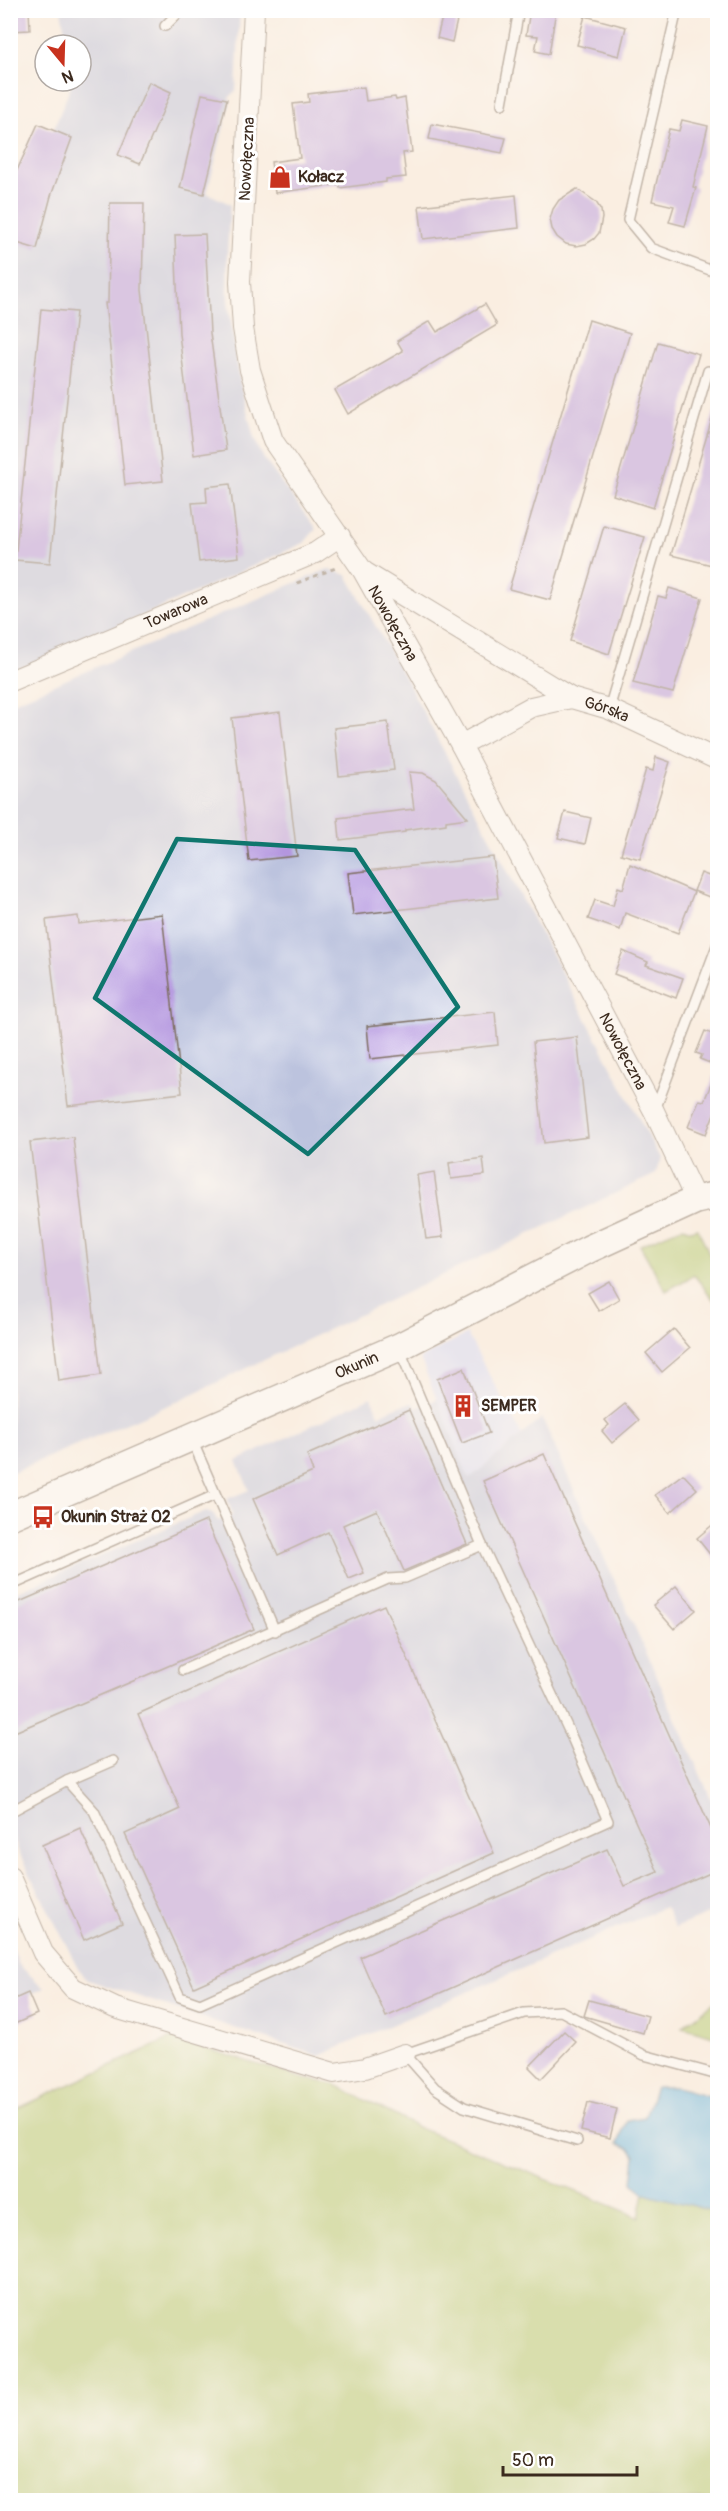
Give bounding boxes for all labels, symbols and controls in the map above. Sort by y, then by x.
north arrow [33,33,93,93]
text: N [59,65,76,88]
street label: Nowołęczna [235,116,259,202]
shop icon: Kołacz [267,164,293,190]
place label: Kołacz [298,167,345,187]
street label: Nowołęczna [363,582,422,665]
street label: Towarowa [141,589,211,634]
street label: Górska [582,692,632,727]
street label: Nowołęczna [594,1010,651,1093]
street label: Okunin [332,1347,382,1384]
building icon: SEMPER [450,1393,476,1419]
place label: SEMPER [481,1396,537,1416]
bus stop icon: Okunin Straż 02 [30,1504,56,1530]
place label: Okunin Straż 02 [61,1507,171,1527]
scale bar [503,2439,636,2477]
text: 50 m [512,2449,554,2472]

